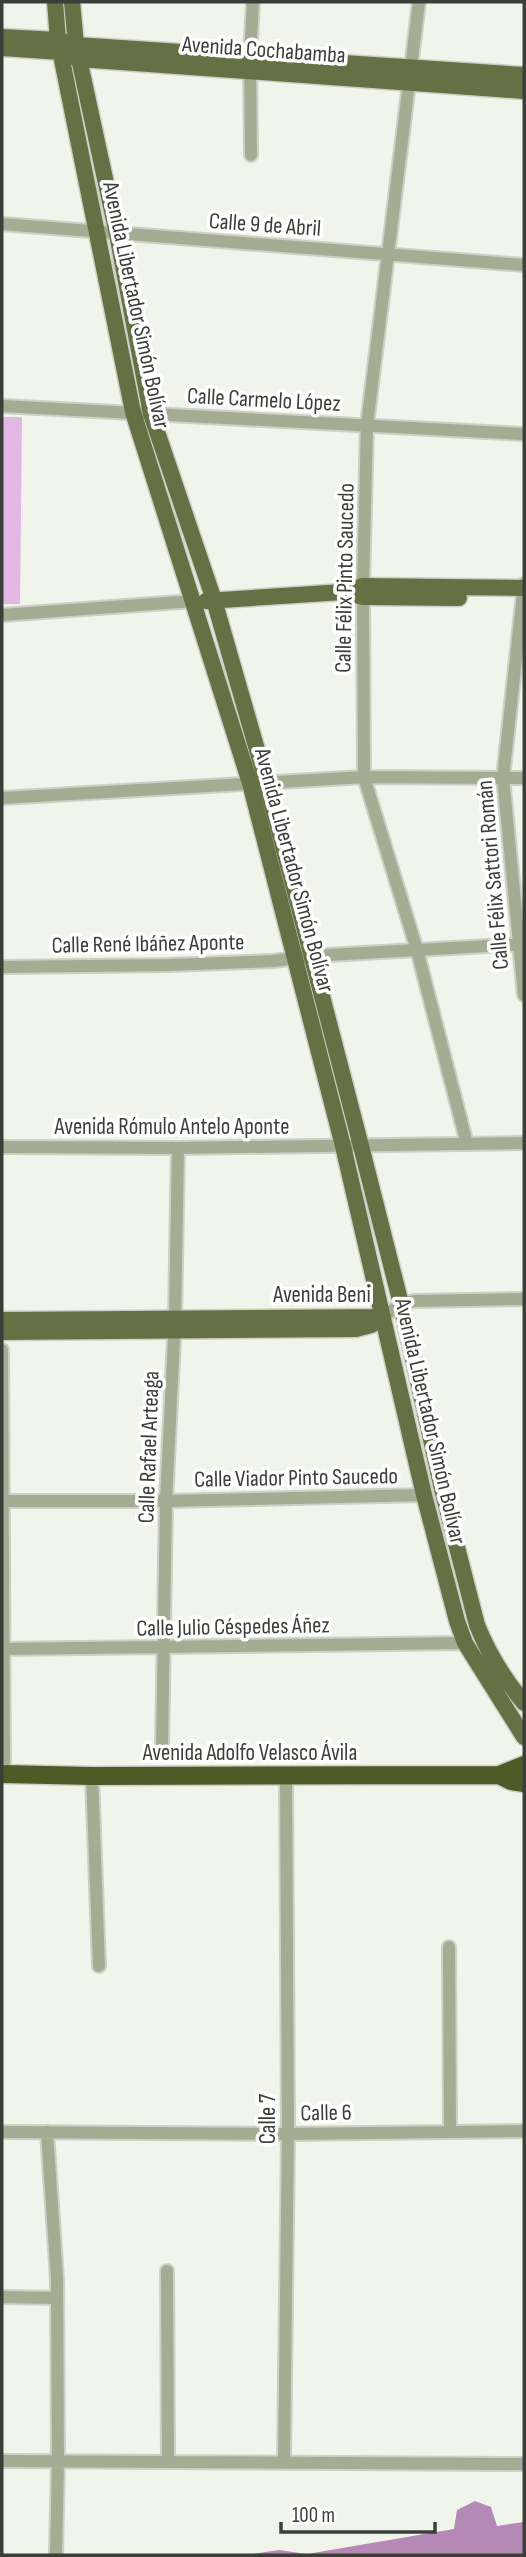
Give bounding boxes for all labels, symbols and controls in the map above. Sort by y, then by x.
street label: Avenida Cochabamba [180,30,347,70]
street label: Avenida Libertador Simón Bolívar [96,178,176,432]
street label: Calle 9 de Abril [208,207,322,243]
street label: Calle Carmelo López [187,382,341,418]
street label: Calle Félix Pinto Saucedo [329,483,361,673]
street label: Avenida Libertador Simón Bolívar [248,744,340,996]
street label: Calle Félix Sattori Román [471,779,515,971]
street label: Calle René Ibáñez Aponte [51,928,245,960]
street label: Avenida Rómulo Antelo Aponte [54,1113,289,1141]
street label: Avenida Beni [272,1281,371,1309]
street label: Avenida Libertador Simón Bolívar [388,1294,472,1547]
street label: Calle Rafael Arteaga [132,1370,166,1524]
street label: Calle Viador Pinto Saucedo [194,1462,398,1494]
street label: Calle Julio Céspedes Áñez [136,1611,330,1643]
street label: Avenida Adolfo Velasco Ávila [142,1739,357,1767]
street label: Calle 7 [254,2094,282,2144]
street label: Calle 6 [300,2099,352,2127]
scale bar [281,2490,435,2534]
text: 100 m [292,2503,335,2528]

